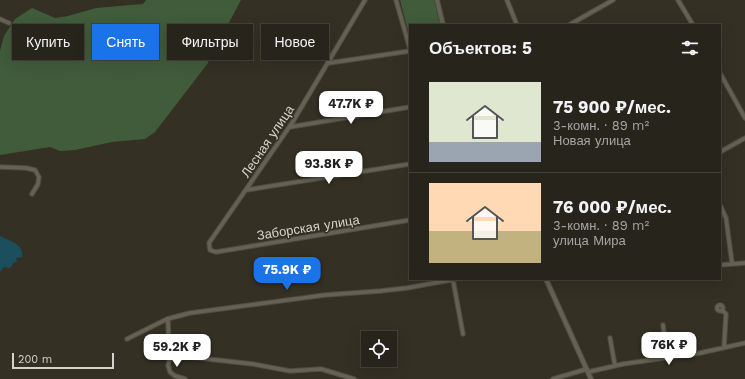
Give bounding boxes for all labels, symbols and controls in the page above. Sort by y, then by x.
chip: Купить [12,24,84,60]
chip: Снять [92,24,159,60]
chip: Фильтры [167,24,253,60]
chip: Новое [261,24,329,60]
icon: filters [679,37,701,59]
text: Объектов: 5 [429,38,532,58]
pin: 47.7K ₽ [314,91,388,125]
text: 47.7K ₽ [328,96,374,111]
text: 75 900 ₽/мес. [553,97,671,117]
icon: home [461,98,509,146]
street label: Лесная улица [238,102,298,180]
text: 3-комн. · 89 m² [553,118,649,133]
text: Новая улица [553,133,631,148]
pin: 93.8K ₽ [292,151,366,185]
text: 93.8K ₽ [304,156,354,171]
text: 76 000 ₽/мес. [553,197,672,217]
icon: home [461,199,509,247]
street label: Заборская улица [256,212,361,243]
text: 3-комн. · 89 m² [553,218,649,233]
text: улица Мира [553,233,626,248]
pin: 75.9K ₽ [250,257,324,291]
text: 75.9K ₽ [263,262,311,277]
map controls [361,331,397,367]
button: locate [361,331,397,367]
pin: 76K ₽ [641,332,697,366]
pin: 59.2K ₽ [140,334,214,368]
text: 76K ₽ [650,337,688,352]
text: 59.2K ₽ [153,339,201,354]
scale bar [12,351,114,370]
text: 200 m [18,353,52,366]

